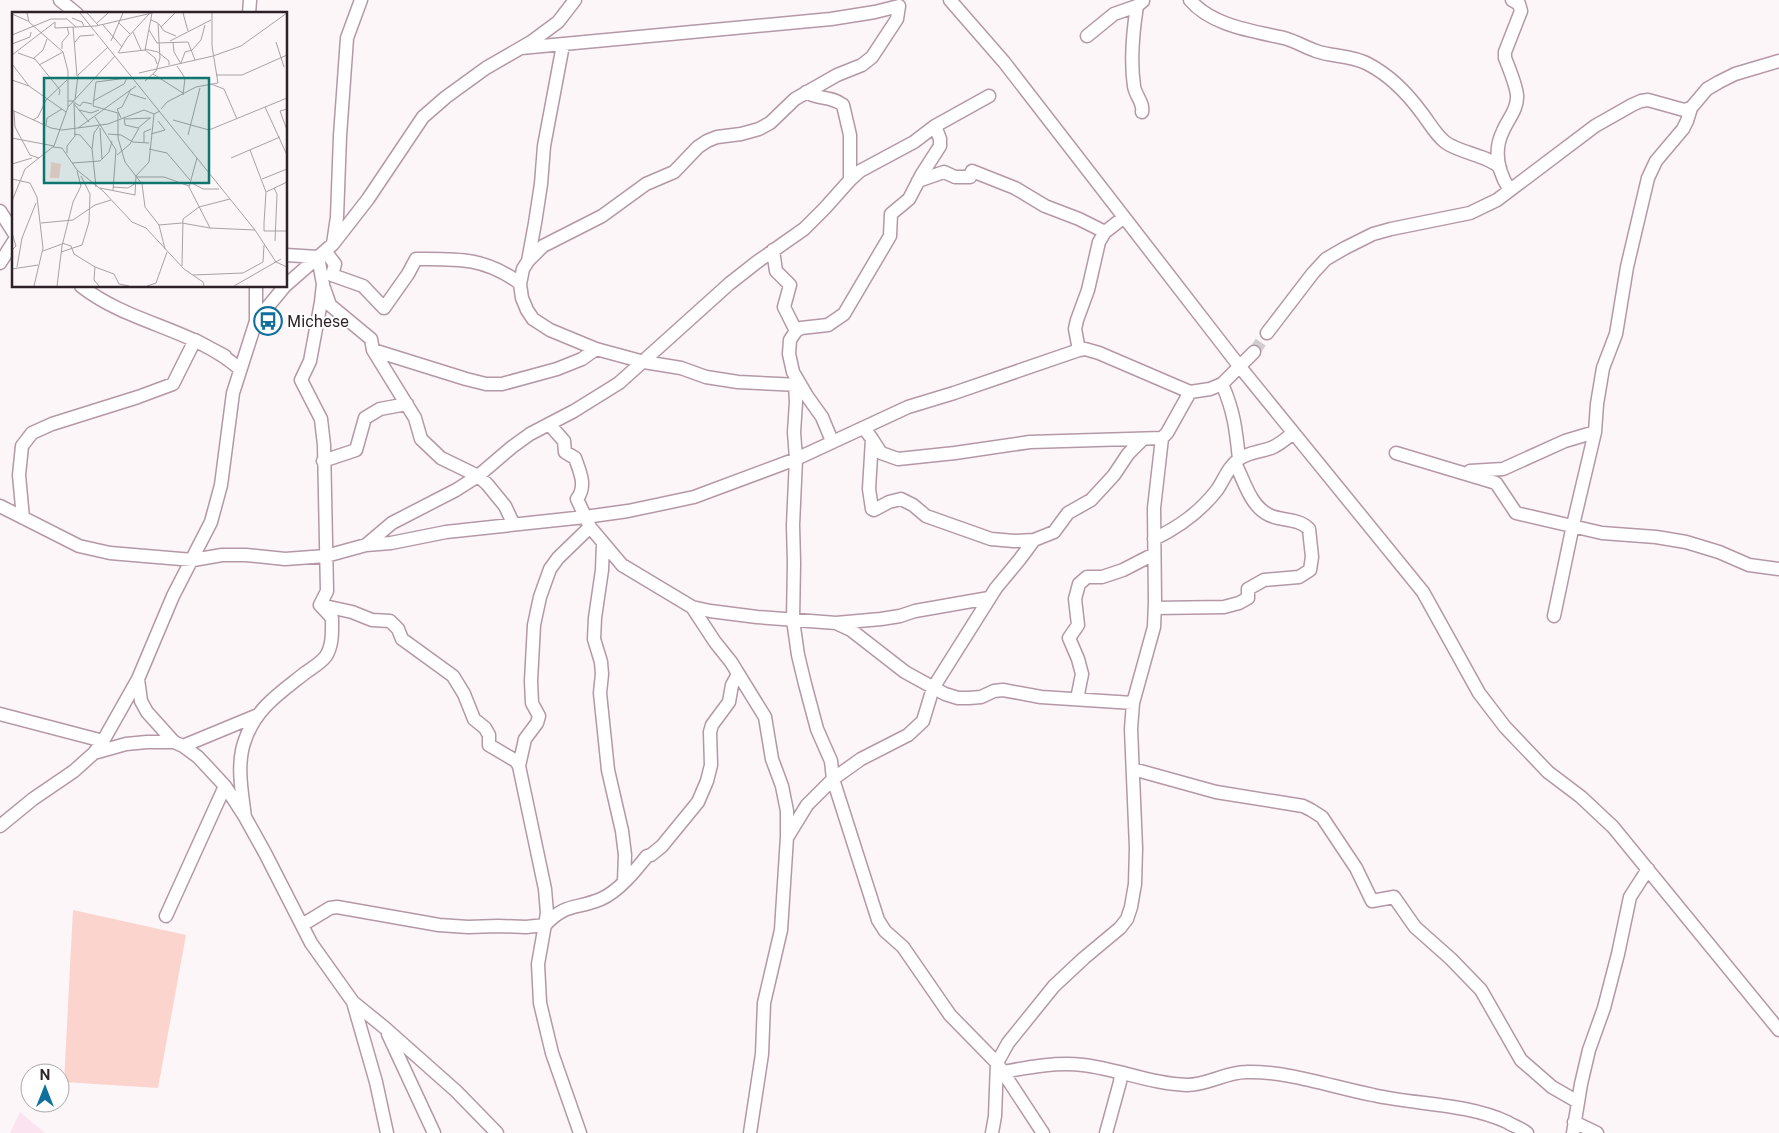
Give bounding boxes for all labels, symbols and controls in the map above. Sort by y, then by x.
inset map [12,12,288,288]
bus stop icon: Michese [253,306,283,336]
place label: Michese [287,312,349,331]
north arrow [20,1063,70,1113]
text: N [40,1067,50,1083]

